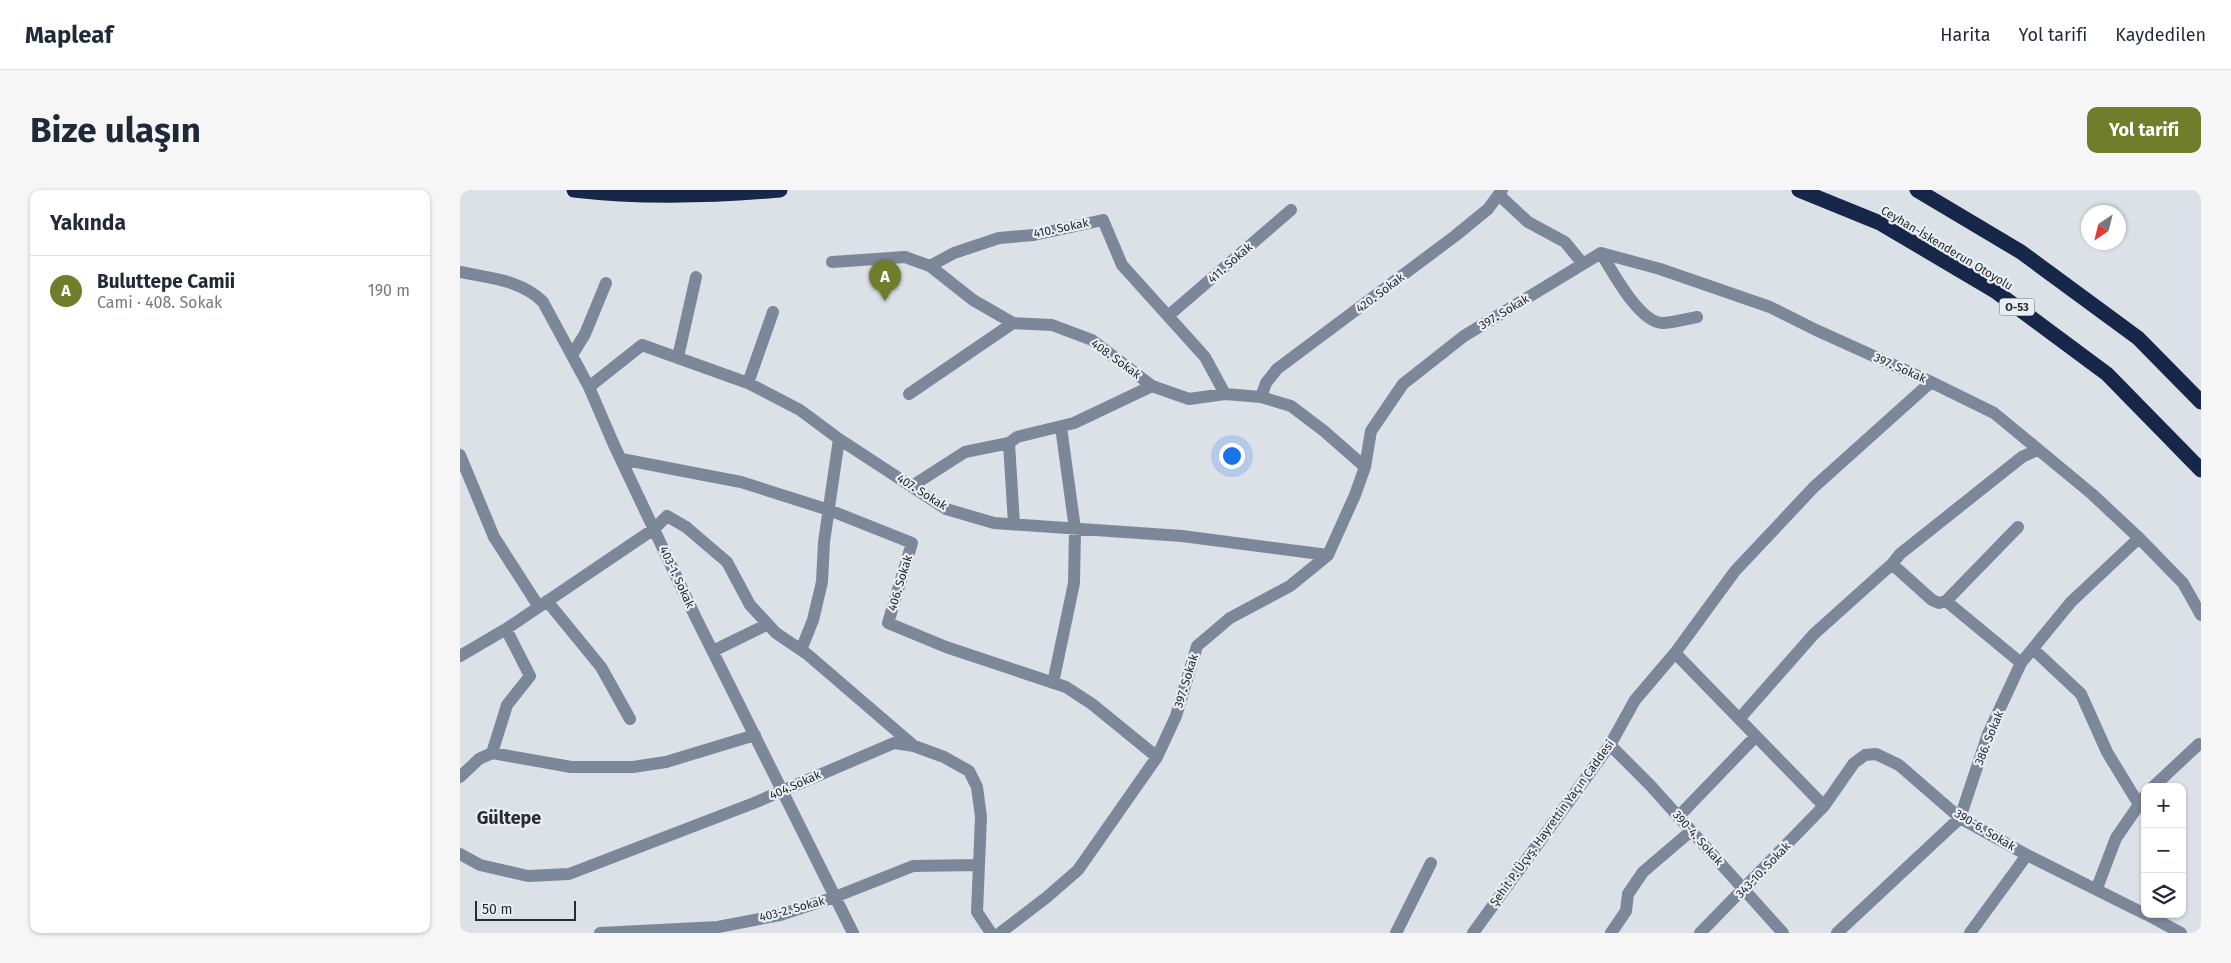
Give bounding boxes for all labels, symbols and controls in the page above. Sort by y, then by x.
text: Mapleaf [25,21,113,49]
text: Harita [1940,24,1991,46]
text: Yol tarifi [2019,24,2087,46]
text: Kaydedilen [2115,24,2206,46]
button: Yol tarifi [2087,107,2201,153]
text: Bize ulaşın [30,109,201,151]
street label: Ceyhan-İskenderun Otoyolu [1879,202,2016,293]
north arrow [2081,205,2126,250]
text: Yakında [50,210,126,236]
street label: 410. Sokak [1032,215,1091,241]
street label: 411. Sokak [1205,239,1256,286]
pin: A [869,260,901,301]
text: Buluttepe Camii [97,270,235,293]
street label: 420. Sokak [1353,270,1408,316]
text: A [61,281,71,300]
text: 190 m [368,281,410,300]
street label: 397. Sokak [1477,291,1532,332]
text: Cami · 408. Sokak [97,293,222,312]
road number: O-53 [2000,298,2034,315]
street label: 408. Sokak [1088,336,1144,382]
street label: 397. Sokak [1872,350,1929,386]
your location [1219,443,1245,469]
street label: 407. Sokak [894,471,950,513]
street label: 403-1. Sokak [657,544,698,611]
street label: 406. Sokak [885,553,915,613]
street label: 397. Sokak [1171,652,1201,710]
street label: 386. Sokak [1972,708,2007,767]
street label: Şehit P. Üçvş. Hayrettin Yaçın Caddesi [1485,736,1617,909]
street label: 404.Sokak [767,767,824,802]
map controls [2141,783,2186,918]
button: + [2141,783,2186,828]
street label: 390-6. Sokak [1952,806,2019,854]
district label: Gültepe [477,807,541,829]
street label: 390-4. Sokak [1670,808,1727,869]
button: − [2141,828,2186,873]
street label: 343-10. Sokak [1733,839,1794,901]
button: layers [2141,873,2186,918]
street label: 403-2. Sokak [758,893,827,924]
scale bar [475,898,576,921]
text: 50 m [482,901,513,918]

